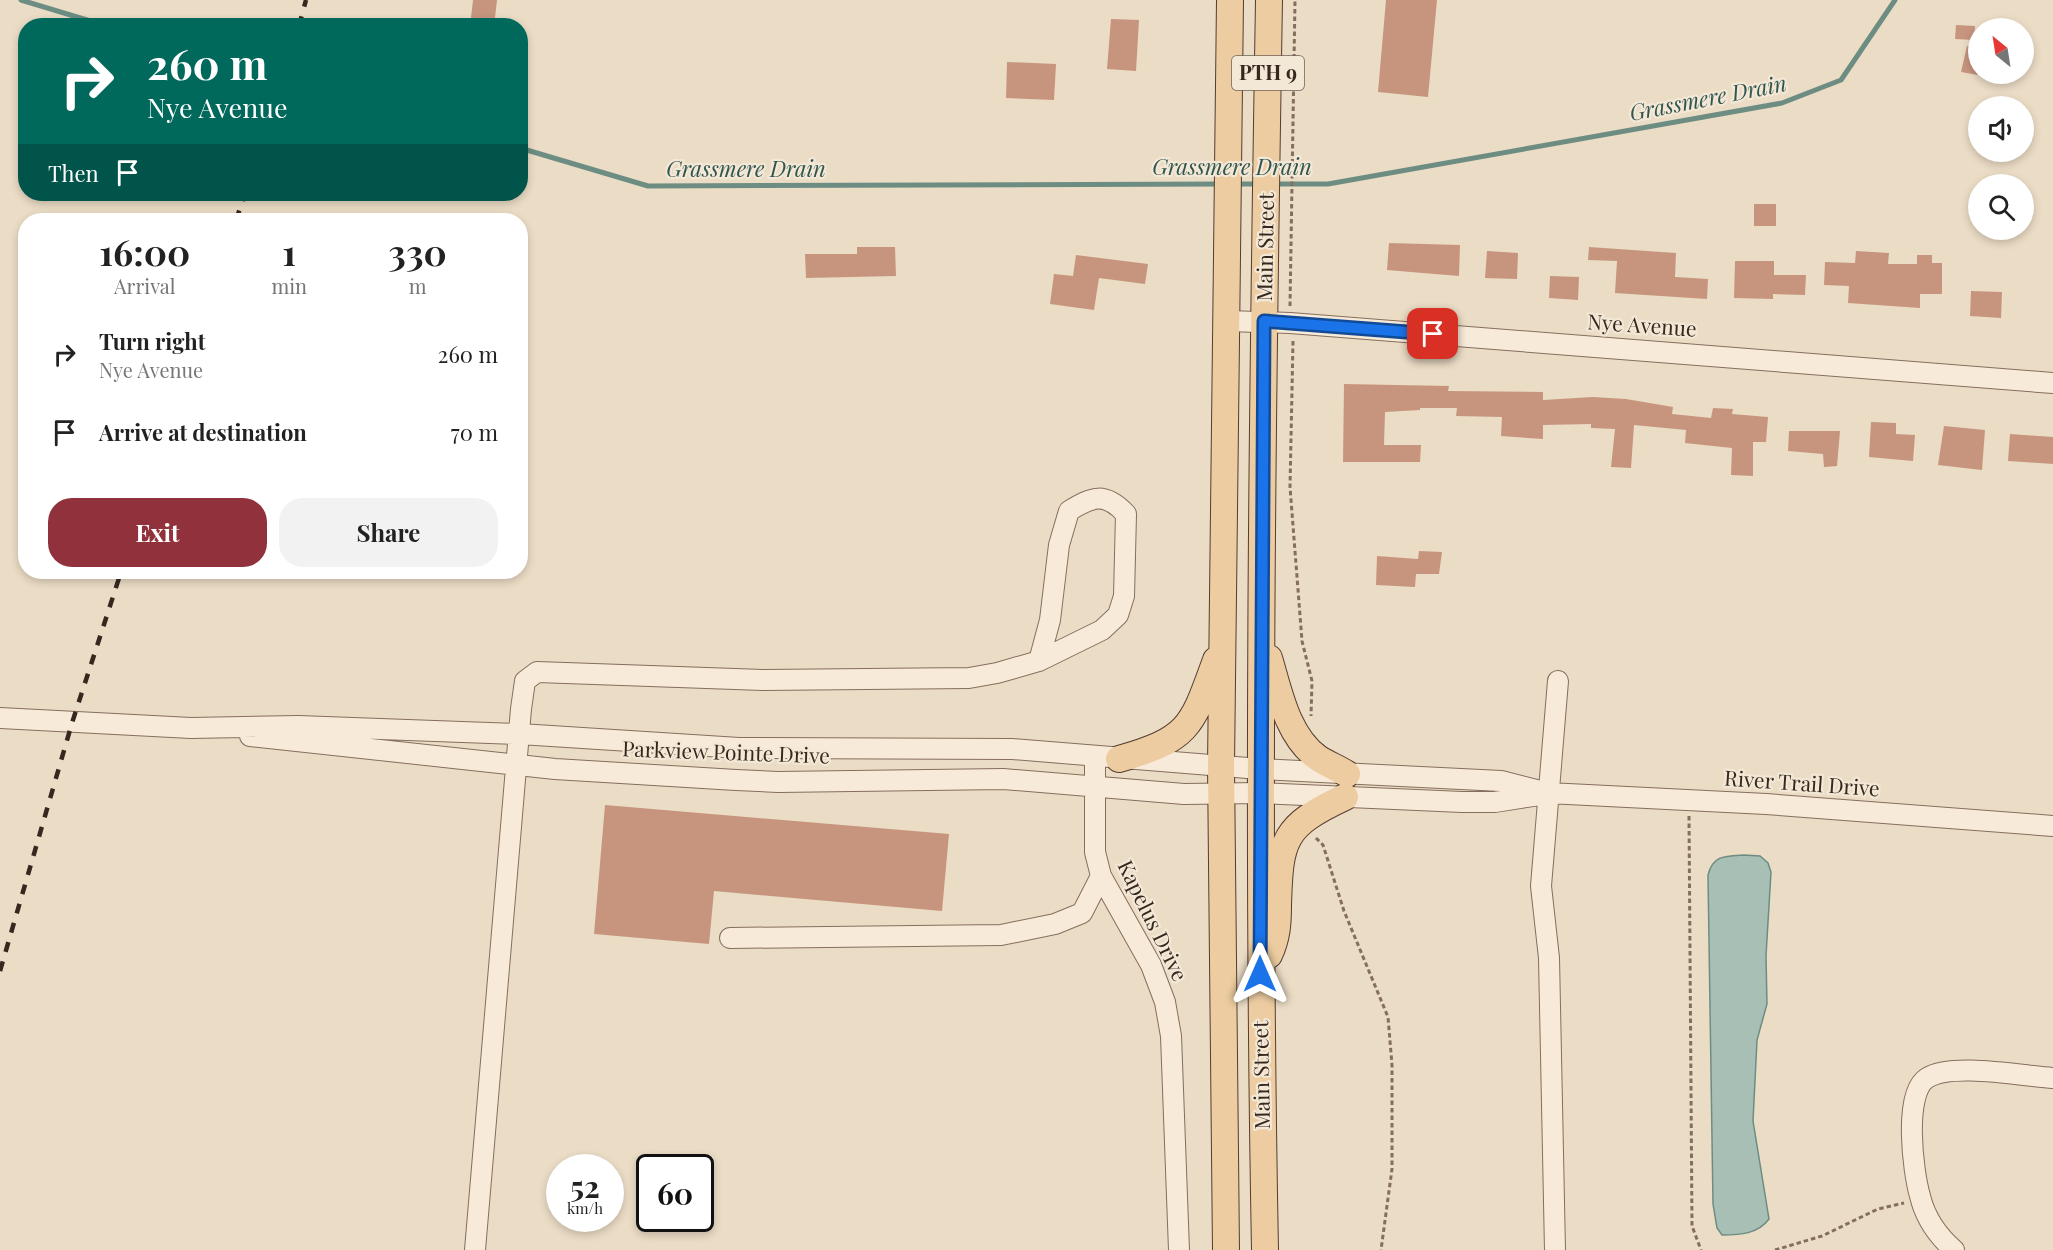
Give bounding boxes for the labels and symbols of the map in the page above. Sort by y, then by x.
north arrow [1968,18,2034,84]
road number: PTH 9 [1232,56,1304,90]
water label: Grassmere Drain [1627,67,1789,127]
water label: Grassmere Drain [1152,151,1312,181]
water label: Grassmere Drain [666,153,826,183]
street label: Main Street [1249,192,1279,302]
street label: Nye Avenue [1587,306,1698,342]
pin [1407,308,1458,359]
street label: Parkview Pointe Drive [622,733,830,769]
street label: River Trail Drive [1723,763,1881,801]
street label: Kapelus Drive [1112,855,1195,985]
position arrow [1228,942,1292,1006]
street label: Main Street [1245,1020,1275,1130]
speed limit sign: 60 [636,1154,714,1232]

